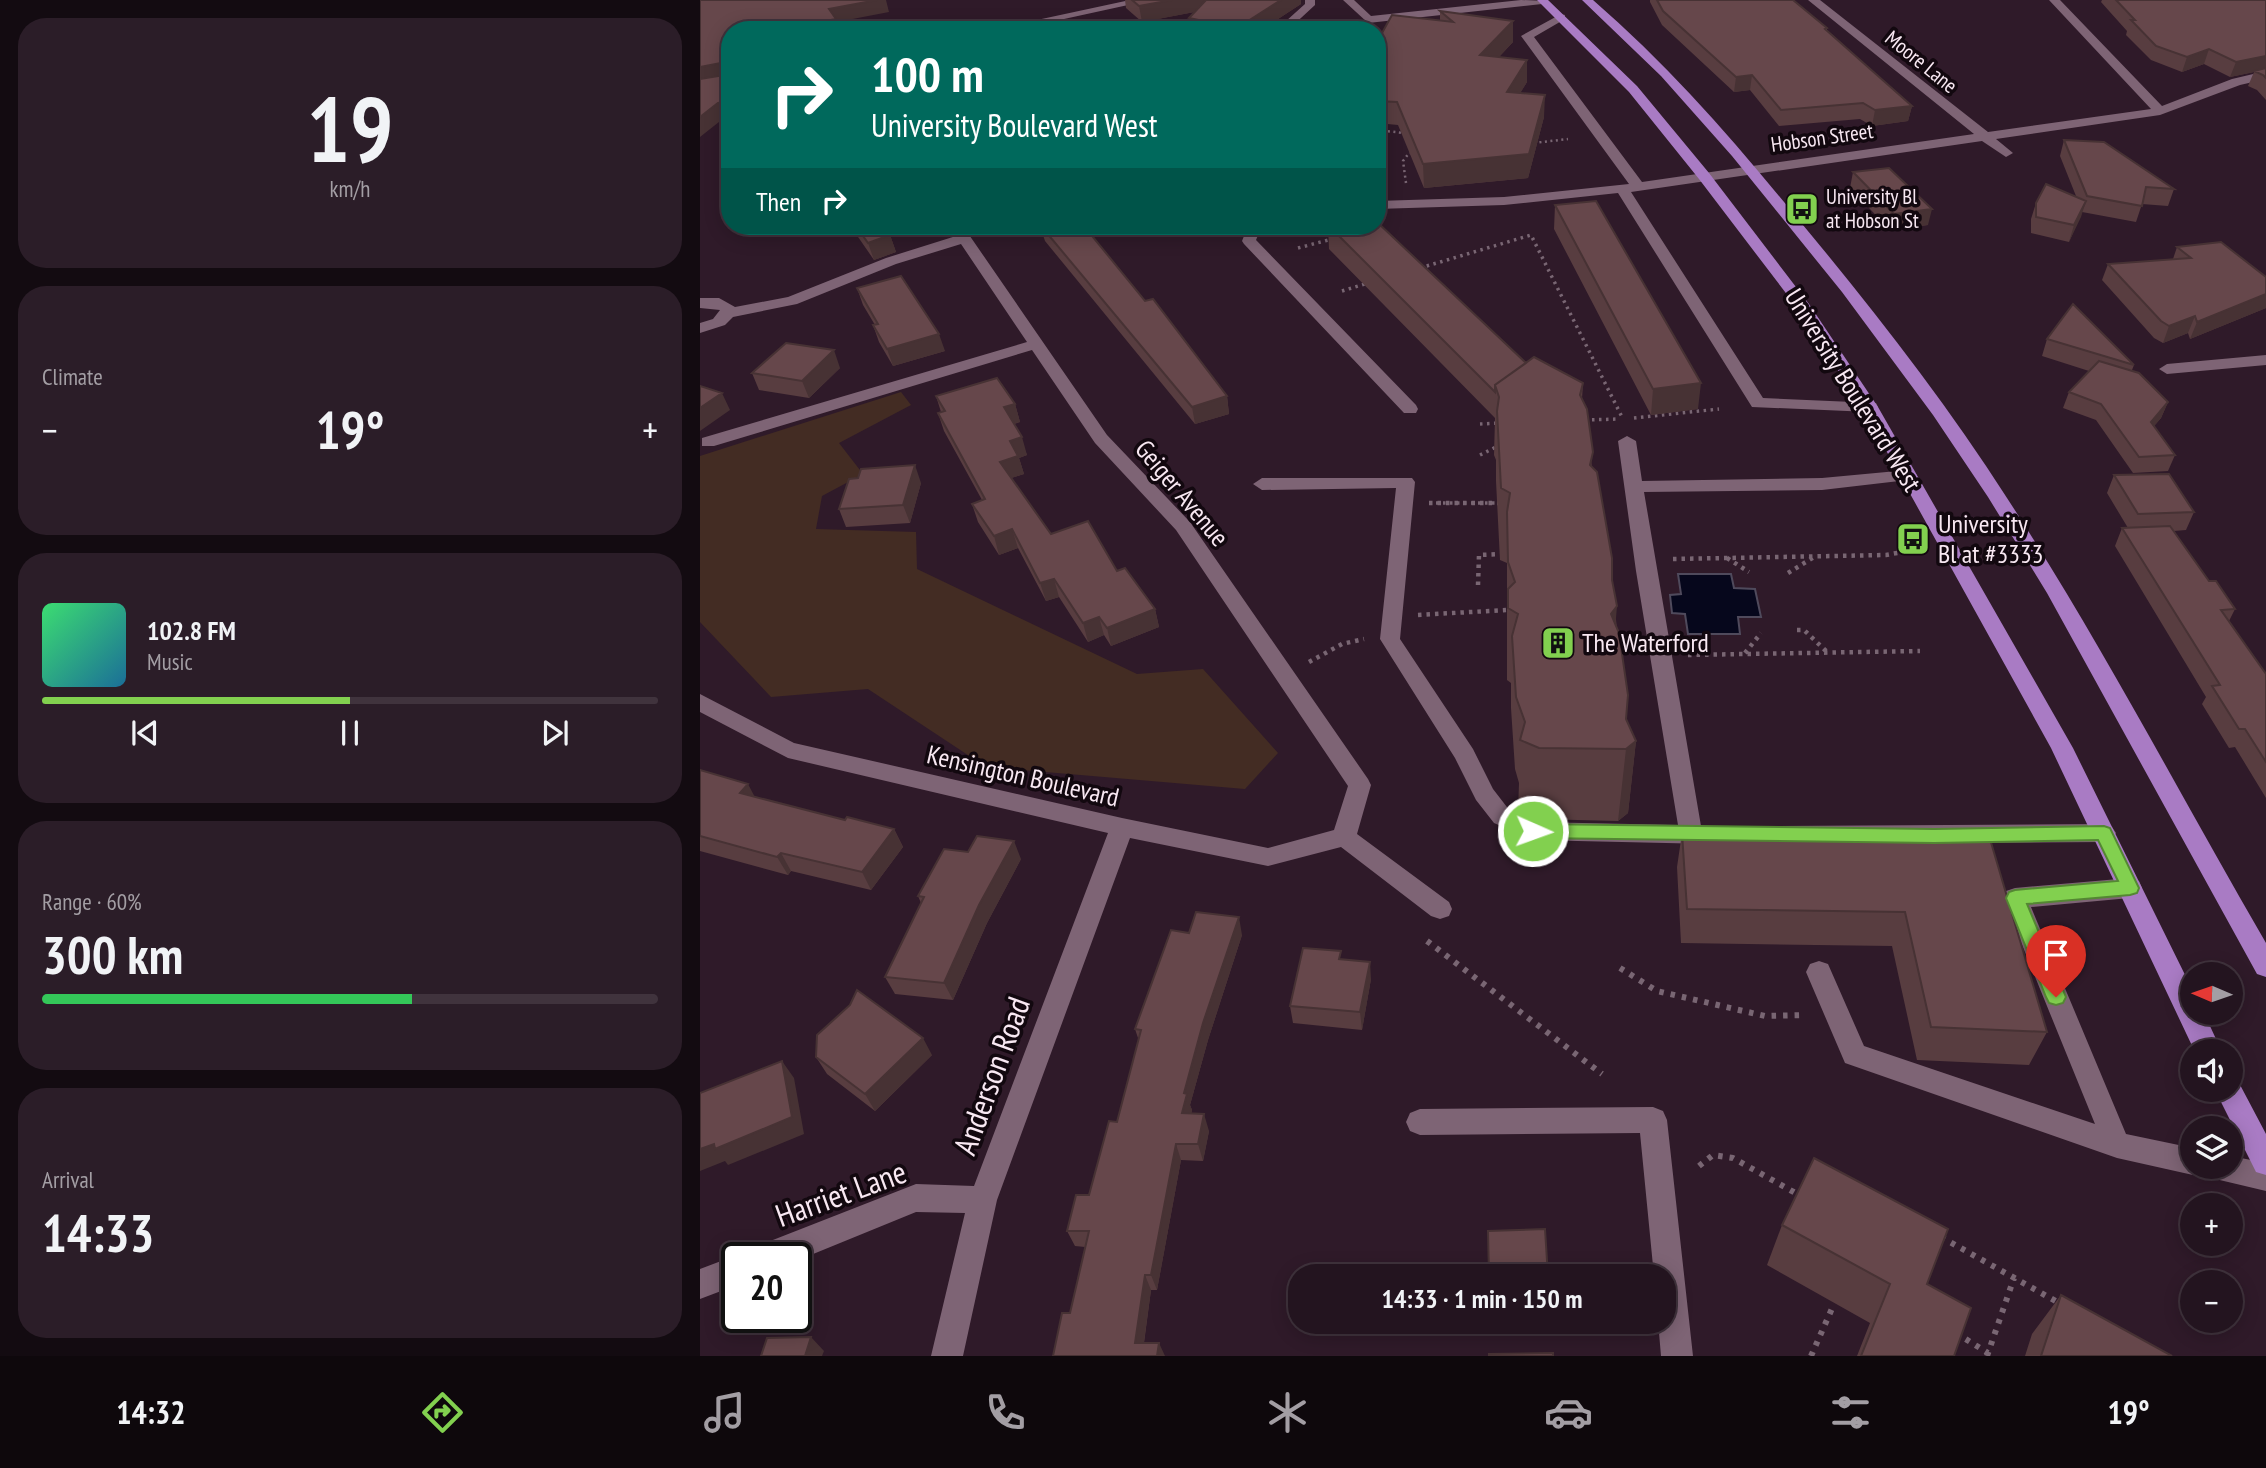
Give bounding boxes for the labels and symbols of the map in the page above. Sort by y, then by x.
street label: Moore Lane [1880,24,1963,99]
street label: Hobson Street [1769,117,1875,158]
place label: University Bl at Hobson St [1826,183,1919,234]
bus stop icon: University Bl at Hobson St [1783,190,1821,228]
street label: University Boulevard West [1778,282,1929,497]
street label: Geiger Avenue [1128,433,1236,553]
place label: University Bl at #3333 [1938,507,2043,570]
bus stop icon: University Bl at #3333 [1894,520,1932,558]
building icon: The Waterford [1539,624,1577,662]
place label: The Waterford [1582,626,1709,659]
street label: Kensington Boulevard [924,737,1122,814]
position arrow [1496,794,1570,868]
pin [2026,925,2086,997]
north arrow [2180,962,2244,1026]
street label: Anderson Road [943,991,1039,1160]
street label: Harriet Lane [770,1150,912,1236]
speed limit sign: 20 [721,1242,812,1333]

